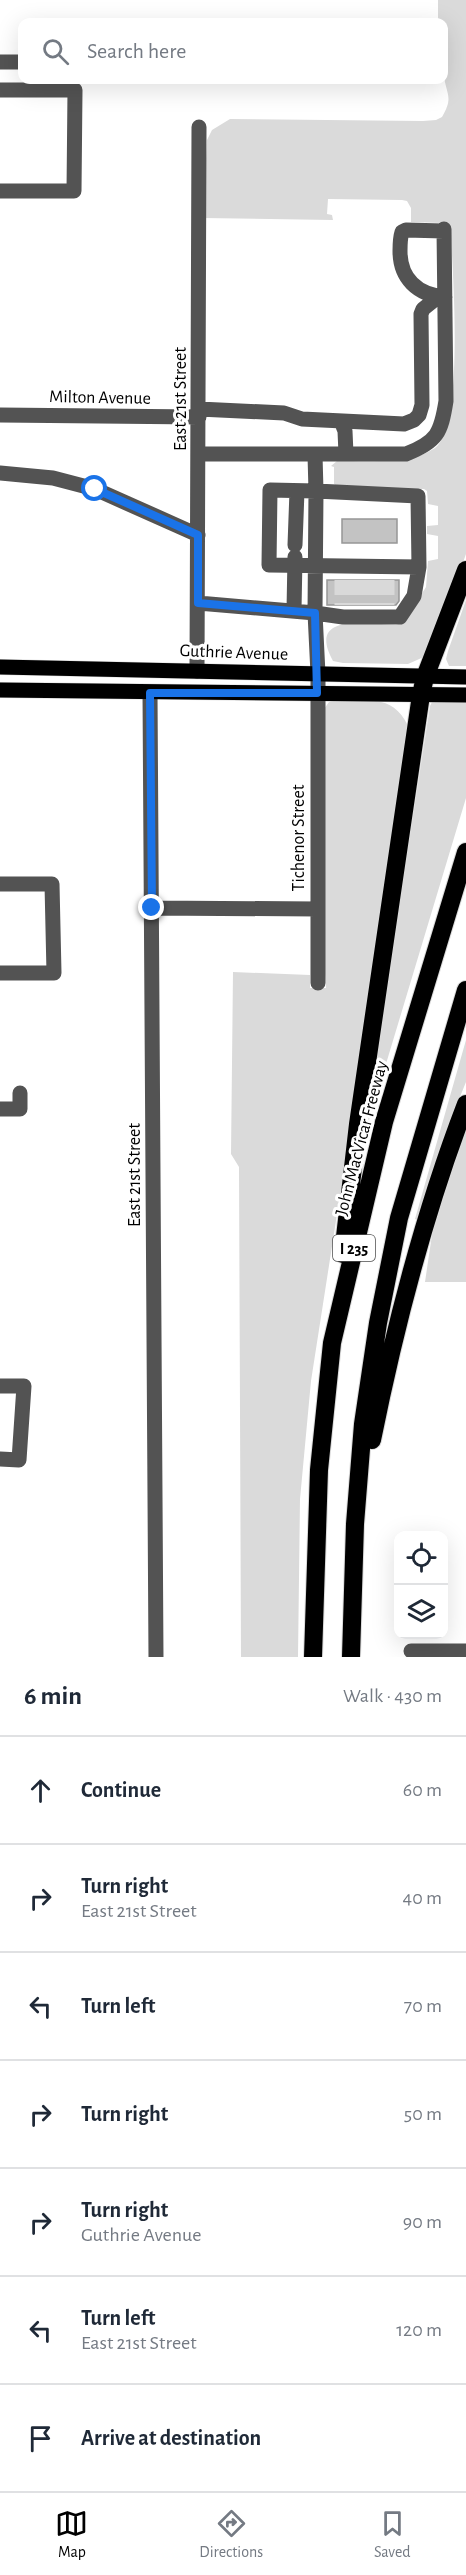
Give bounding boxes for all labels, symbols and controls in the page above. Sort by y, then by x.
search box [18,18,448,84]
icon: search [39,35,72,68]
text: Search here [87,40,186,62]
street label: East 21st Street [172,347,190,451]
street label: Milton Avenue [49,388,151,408]
route start [81,475,107,501]
street label: Guthrie Avenue [179,642,288,664]
street label: Tichenor Street [290,784,308,891]
route end [138,894,164,920]
street label: John MacVicar Freeway [333,1059,391,1218]
street label: East 21st Street [126,1123,144,1227]
road number: I 235 [333,1235,375,1261]
map controls [394,1531,448,1639]
button: locate [394,1531,448,1585]
button: layers [394,1585,448,1639]
text: 6 min [24,1683,82,1709]
text: Walk · 430 m [343,1686,442,1706]
icon: ahead [24,1774,57,1807]
text: Continue [81,1779,161,1801]
text: 60 m [403,1780,442,1800]
text: Turn right [81,1875,168,1897]
icon: right [24,1882,57,1915]
text: 40 m [403,1888,442,1908]
text: East 21st Street [81,1901,197,1921]
icon: left [24,1990,57,2023]
text: Turn left [81,1995,155,2017]
text: 70 m [404,1996,442,2016]
icon: right [24,2098,57,2131]
text: Turn right [81,2103,168,2125]
text: 50 m [404,2104,442,2124]
text: Turn right [81,2199,168,2221]
icon: right [24,2206,57,2239]
text: 90 m [403,2212,442,2232]
text: Guthrie Avenue [81,2225,202,2245]
text: Turn left [81,2307,155,2329]
icon: left [24,2314,57,2347]
text: 120 m [396,2320,442,2340]
text: East 21st Street [81,2333,197,2353]
icon: arrive [24,2422,57,2455]
text: Arrive at destination [81,2427,261,2449]
tab: Map [55,2507,88,2562]
tab: Directions [199,2507,263,2562]
tab: Saved [374,2507,411,2562]

